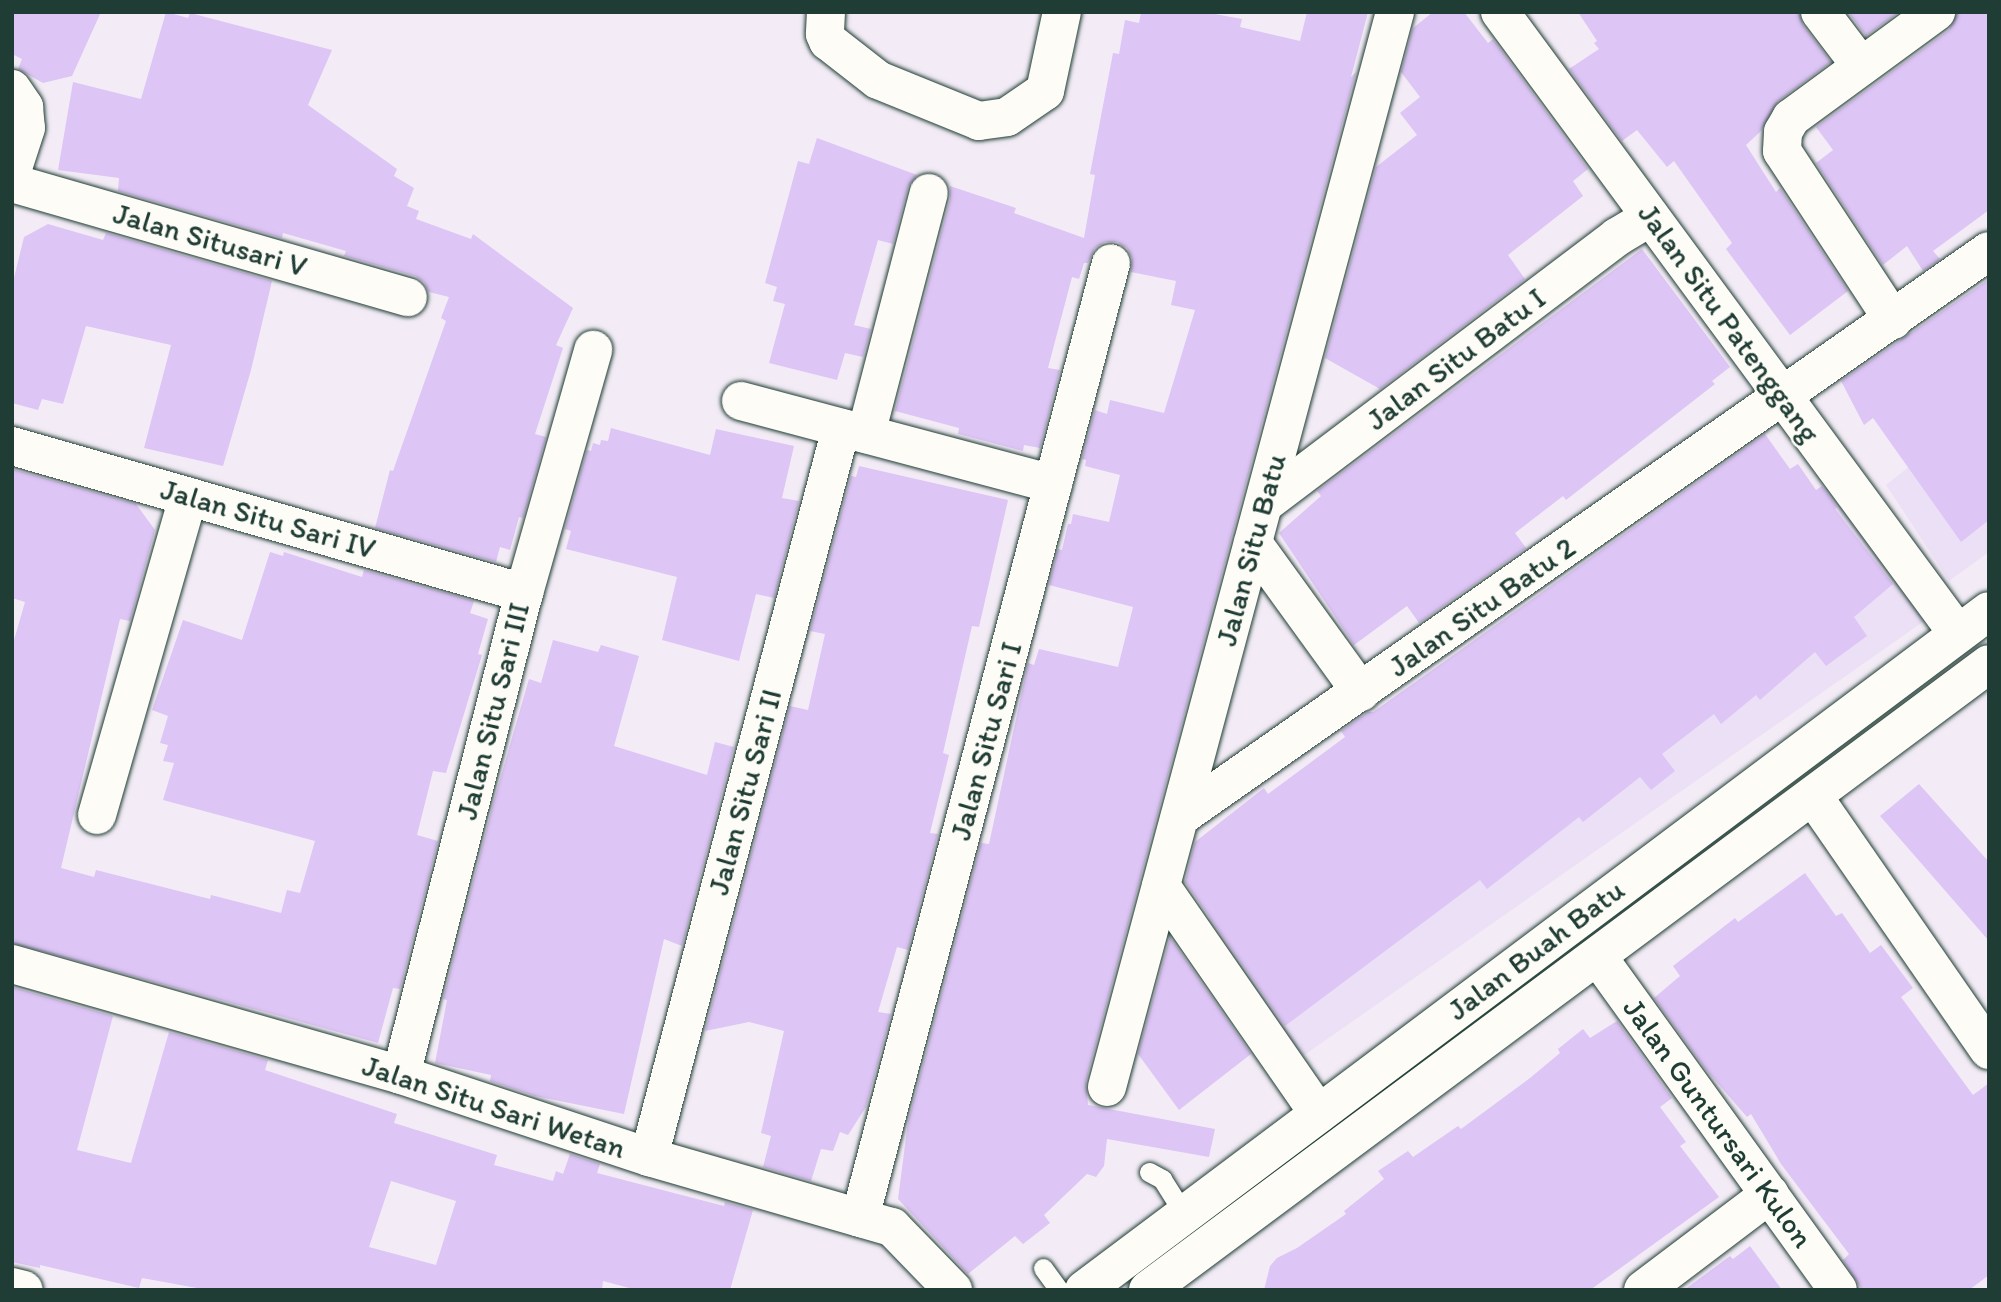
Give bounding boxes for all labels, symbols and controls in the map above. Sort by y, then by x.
street label: Jalan Situsari V [109,195,311,285]
street label: Jalan Situ Patenggang [1631,197,1827,449]
street label: Jalan Situ Batu I [1359,280,1553,438]
street label: Jalan Situ Batu [1208,450,1294,650]
street label: Jalan Situ Sari IV [156,471,380,567]
street label: Jalan Situ Batu 2 [1382,529,1582,685]
street label: Jalan Situ Sari III [448,598,538,824]
street label: Jalan Situ Sari I [942,638,1030,844]
street label: Jalan Situ Sari II [700,685,790,899]
street label: Jalan Buah Batu [1441,872,1631,1028]
street label: Jalan Guntursari Kulon [1616,991,1820,1255]
street label: Jalan Situ Sari Wetan [358,1047,630,1167]

